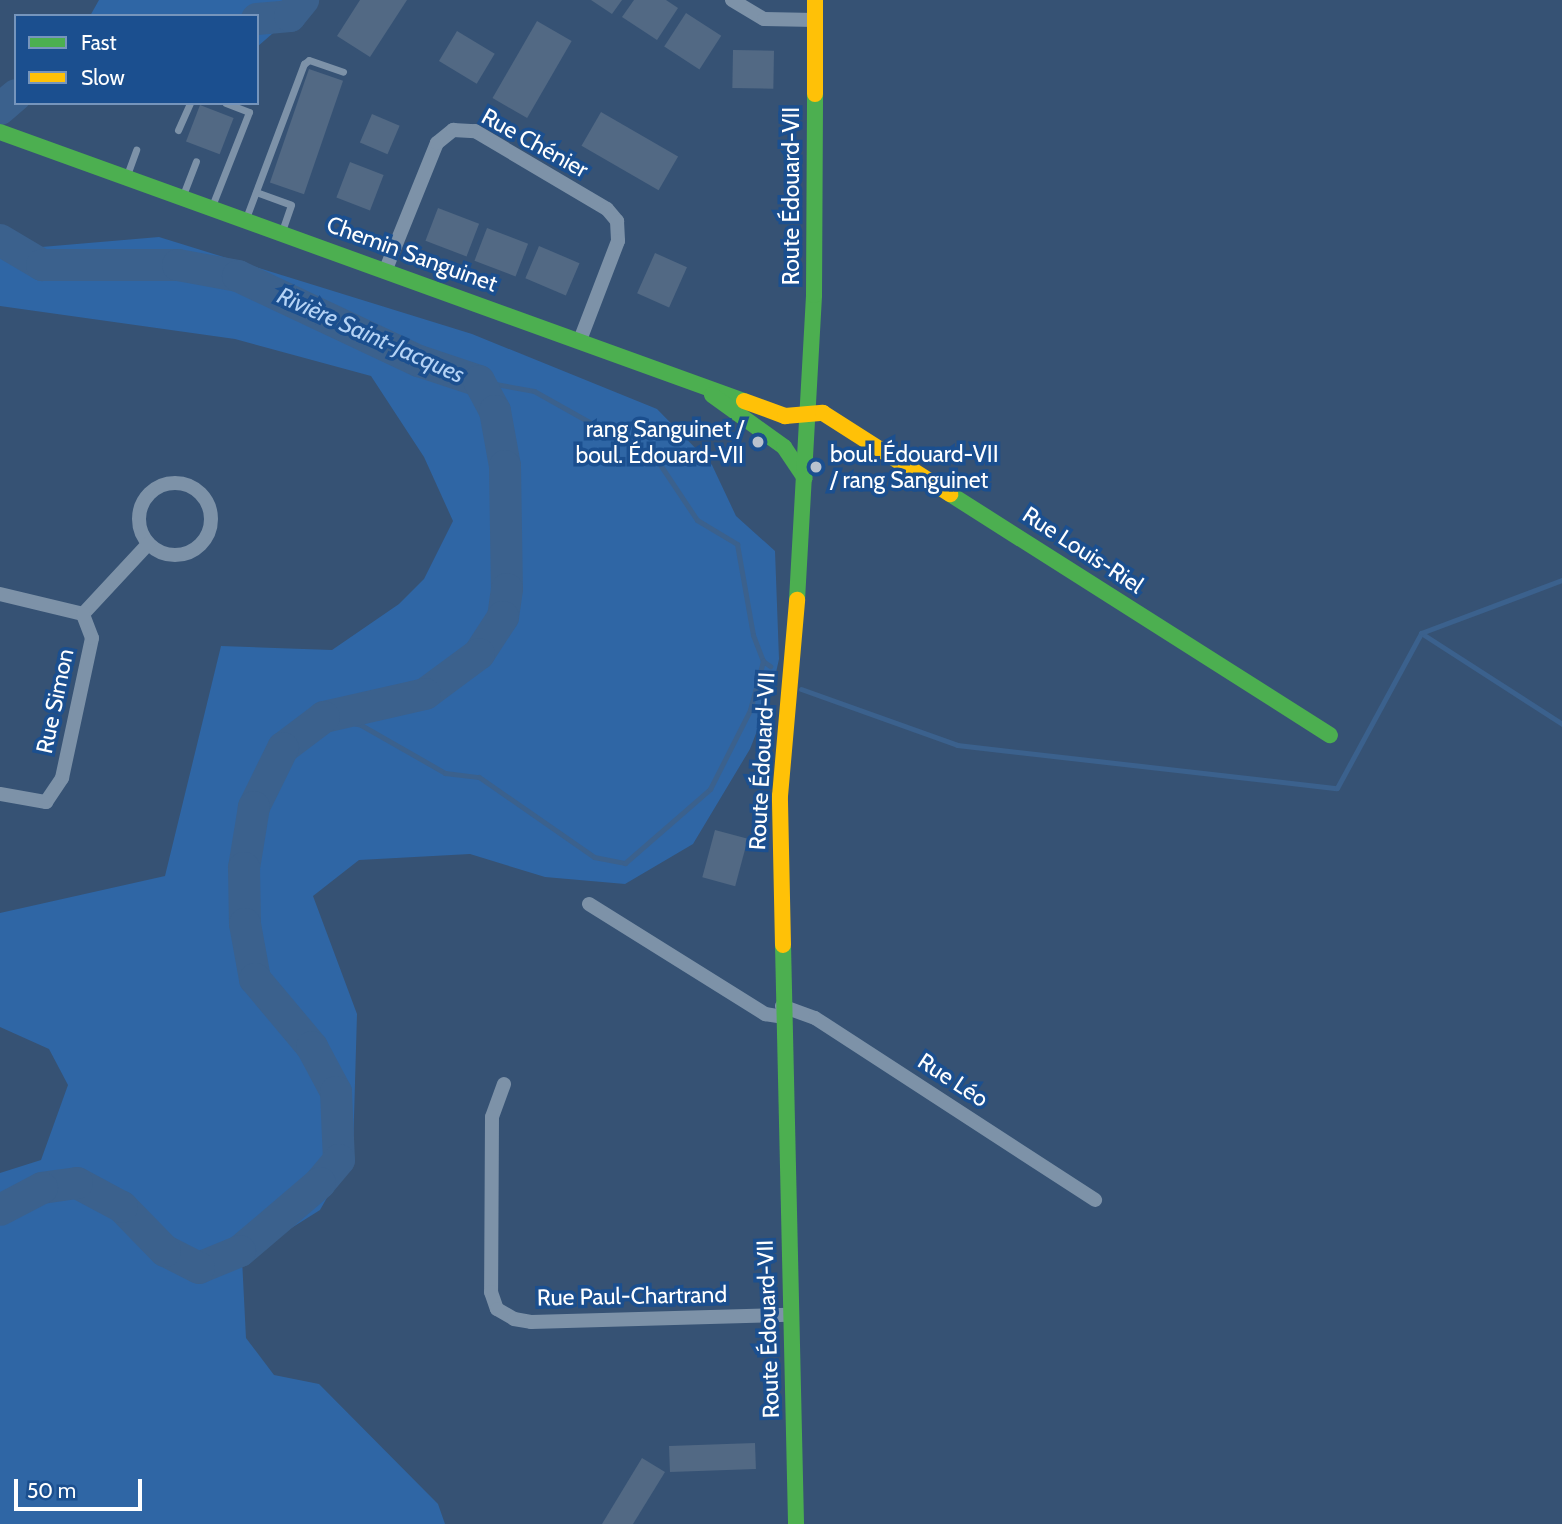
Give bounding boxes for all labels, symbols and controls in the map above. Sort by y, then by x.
legend [14,14,259,105]
text: Fast [81,30,117,55]
text: Slow [81,65,125,90]
street label: Rue Chénier [477,102,593,184]
street label: Route Édouard-VII [777,107,805,285]
street label: Chemin Sanguinet [323,210,501,298]
water label: Rivière Saint-Jacques [273,281,469,389]
place label: rang Sanguinet / boul. Édouard-VII [575,415,744,469]
marker: rang Sanguinet / boul. Édouard-VII [750,434,766,450]
place label: boul. Édouard-VII / rang Sanguinet [830,440,999,494]
marker: boul. Édouard-VII / rang Sanguinet [808,459,824,475]
street label: Rue Louis-Riel [1017,501,1149,599]
street label: Rue Simon [30,646,80,756]
street label: Route Édouard-VII [744,671,780,851]
street label: Rue Léo [913,1047,993,1113]
street label: Route Édouard-VII [751,1239,785,1419]
street label: Rue Paul-Chartrand [537,1281,727,1311]
scale bar [18,1464,145,1508]
text: 50 m [27,1478,76,1503]

